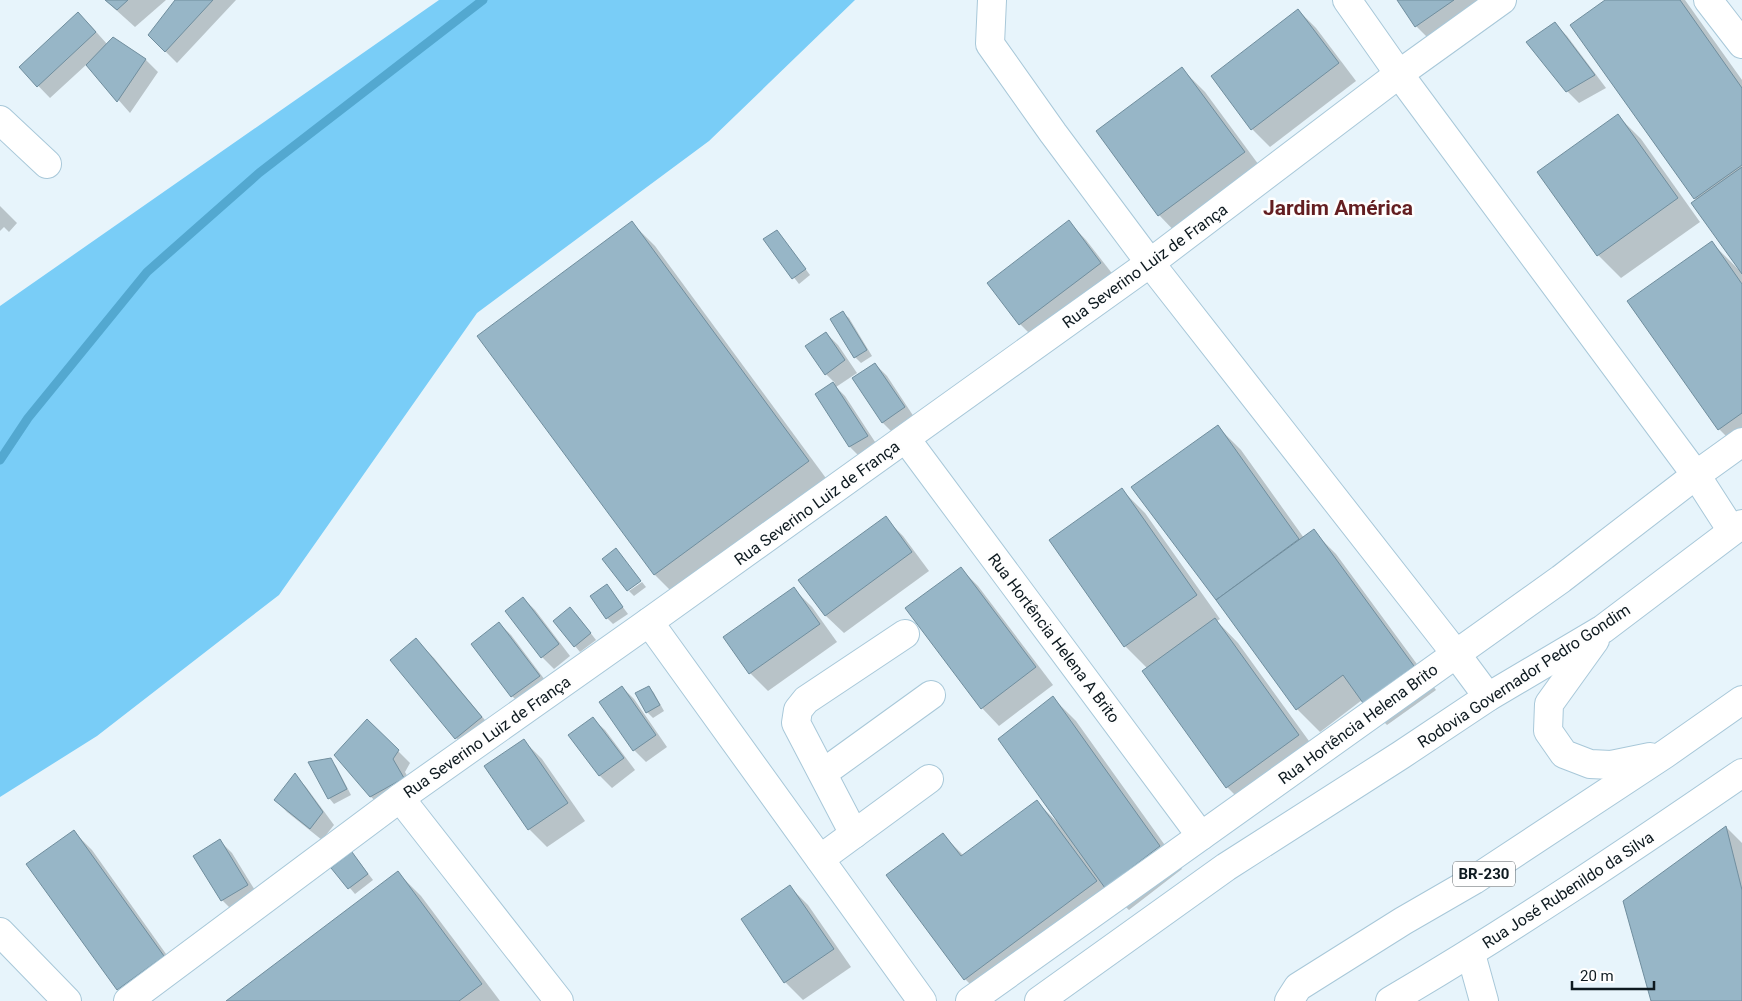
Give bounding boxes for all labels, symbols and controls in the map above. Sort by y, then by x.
district label: Jardim América [1263,196,1413,220]
street label: Rua Severino Luiz de França [1059,200,1231,332]
street label: Rua Severino Luiz de França [731,437,903,569]
street label: Rua Hortência Helena A Brito [984,550,1124,726]
street label: Rodovia Governador Pedro Gondim [1414,600,1634,752]
street label: Rua Hortência Helena Brito [1275,660,1441,788]
street label: Rua Severino Luiz de França [400,672,574,802]
street label: Rua José Rubenildo da Silva [1479,828,1657,952]
road number: BR-230 [1453,862,1515,886]
scale bar [1572,958,1654,990]
text: 20 m [1580,967,1614,985]

